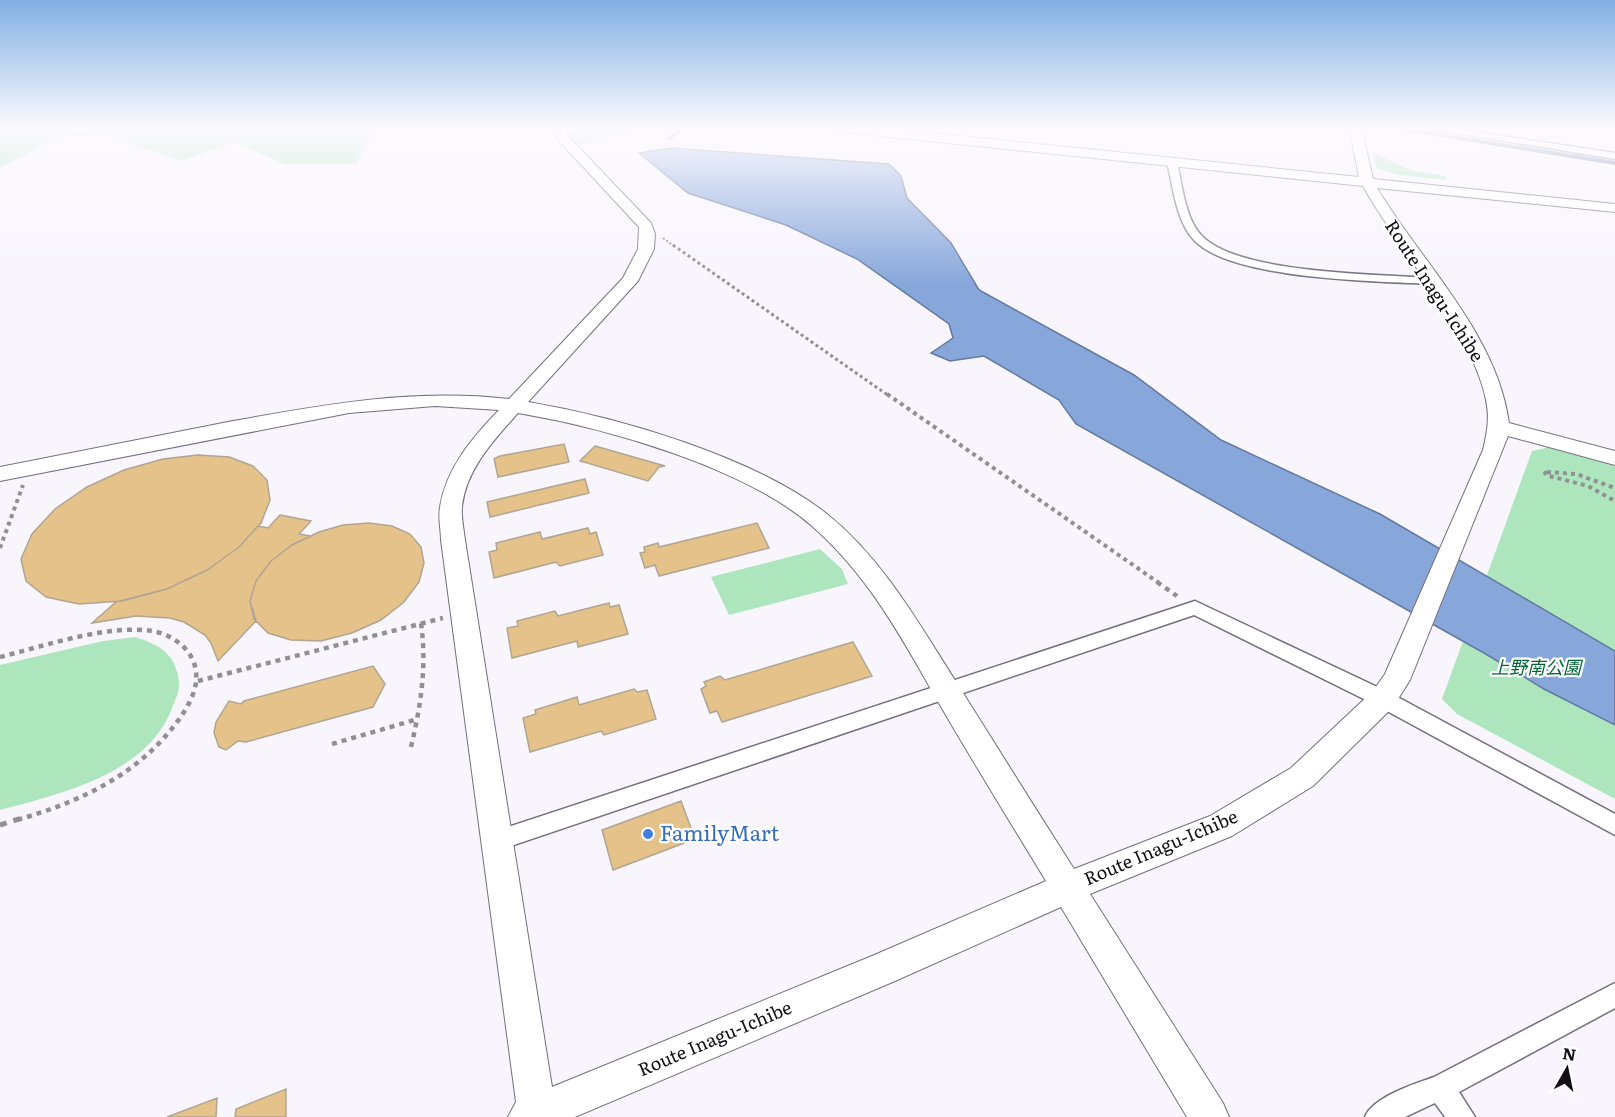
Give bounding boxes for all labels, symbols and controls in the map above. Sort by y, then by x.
street label: Route Inagu-Ichibe [1379,214,1491,367]
park label: 上野南公園 [1491,653,1584,680]
street label: Route Inagu-Ichibe [1079,802,1241,891]
place label: FamilyMart [660,816,780,847]
marker: FamilyMart [641,827,655,841]
street label: Route Inagu-Ichibe [633,993,795,1082]
north arrow [1537,1039,1597,1099]
text: N [1561,1040,1578,1066]

